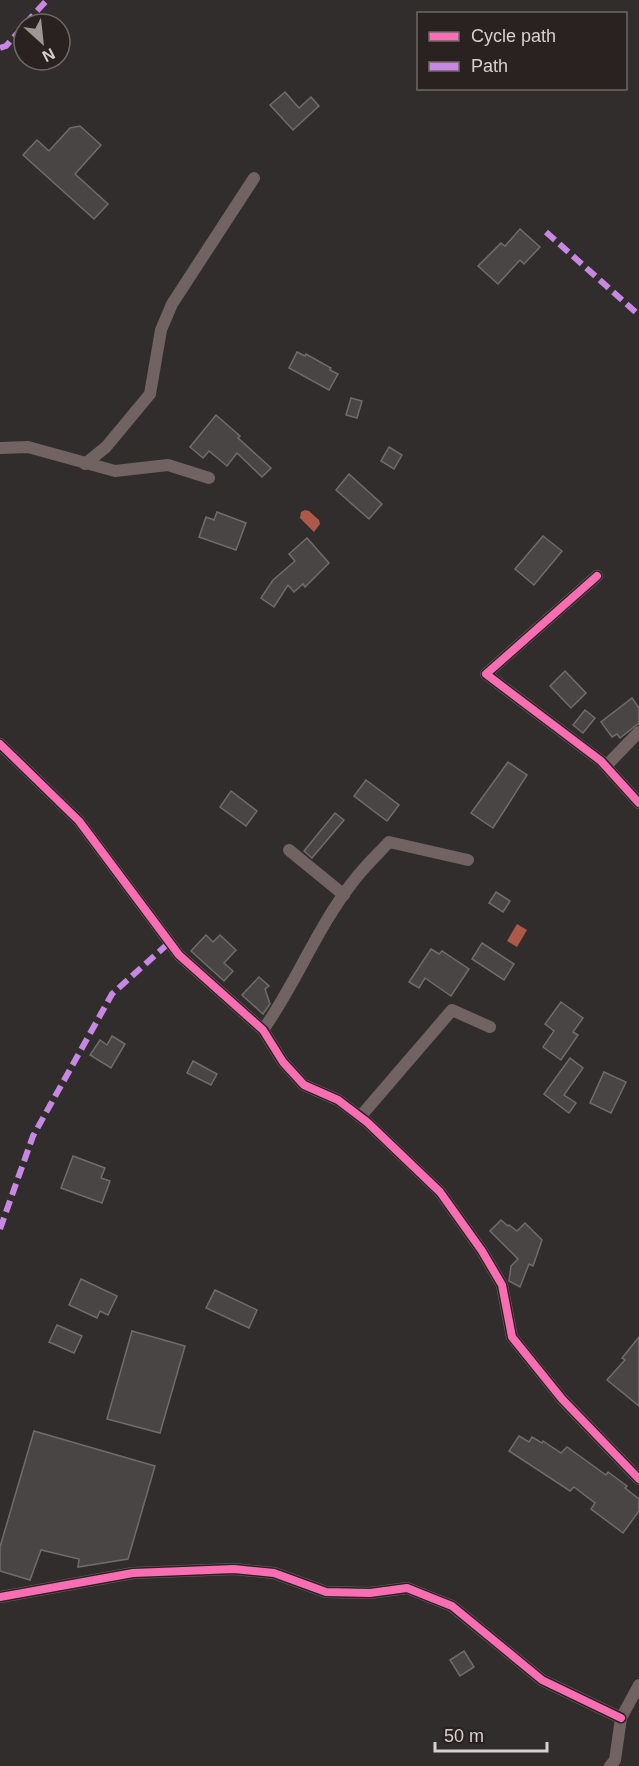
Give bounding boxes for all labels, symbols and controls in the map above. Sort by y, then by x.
north arrow [12,12,72,72]
legend [417,12,627,90]
text: Cycle path [471,26,556,46]
text: N [40,45,58,65]
text: Path [471,56,508,76]
scale bar [435,1715,548,1753]
text: 50 m [444,1726,484,1746]

